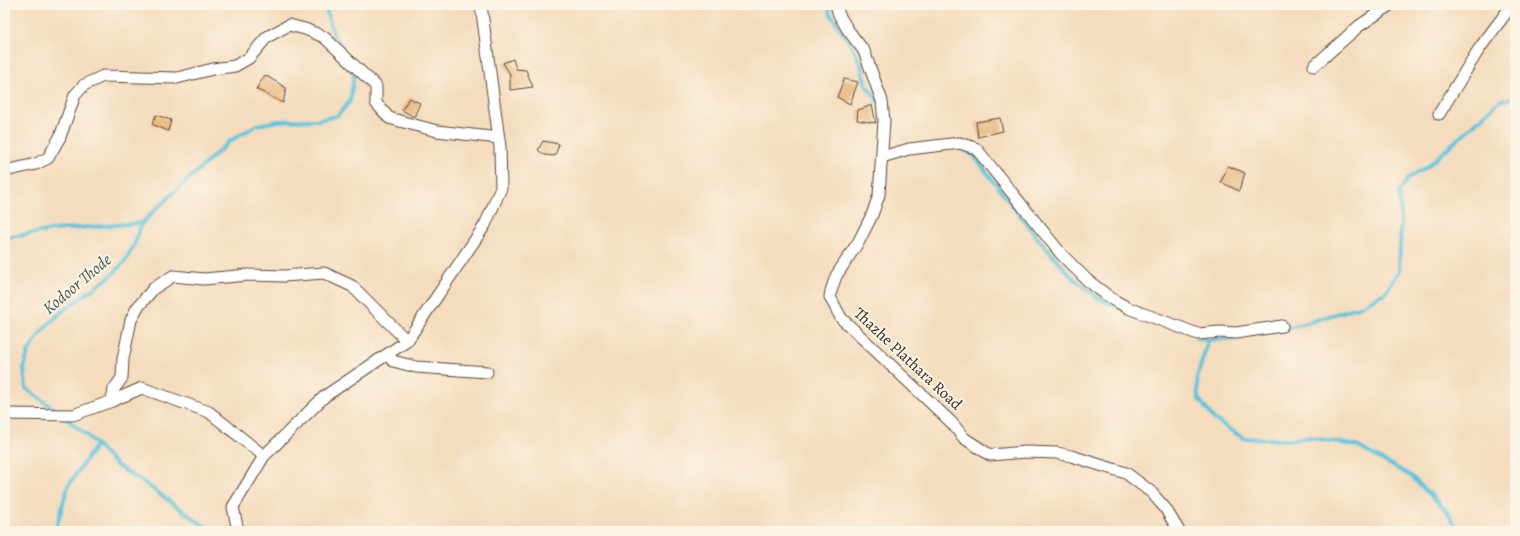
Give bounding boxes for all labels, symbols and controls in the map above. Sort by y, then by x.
water label: Kodoor Thode [38,248,116,320]
street label: Thazhe Plathara Road [849,303,967,415]

